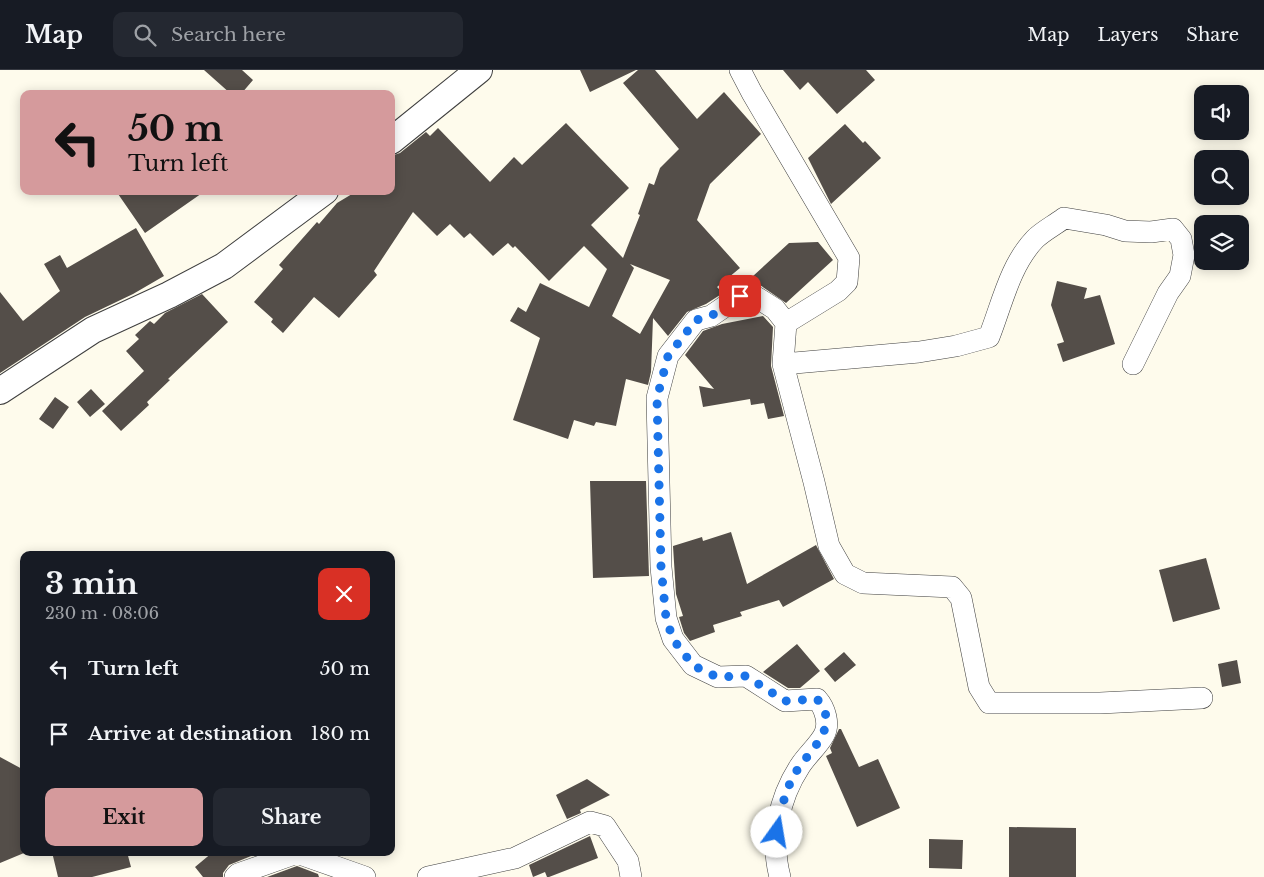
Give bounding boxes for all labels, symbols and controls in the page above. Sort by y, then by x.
search box [113,12,463,57]
text: Map [25,20,83,49]
icon: search [131,21,159,49]
text: Search here [171,23,286,46]
text: Map [1028,24,1069,46]
text: Layers [1097,24,1158,46]
text: Share [1186,24,1239,46]
map controls [1194,85,1249,270]
button: sound [1194,85,1249,140]
text: 50 m [128,107,223,150]
icon: left [45,110,110,175]
text: Turn left [128,150,228,177]
button: search [1194,150,1249,205]
button: layers [1194,215,1249,270]
pin [719,275,761,317]
icon: arrive [726,282,754,310]
text: 3 min [45,565,138,602]
button: close [318,568,370,620]
text: 230 m · 08:06 [45,603,159,623]
icon: left [45,655,73,683]
text: Turn left [88,657,179,680]
text: 50 m [320,657,370,680]
icon: arrive [45,720,73,748]
text: Arrive at destination [88,722,292,745]
text: 180 m [311,722,370,745]
button: Exit [45,788,203,846]
button: Share [213,788,370,846]
position arrow [750,805,802,857]

